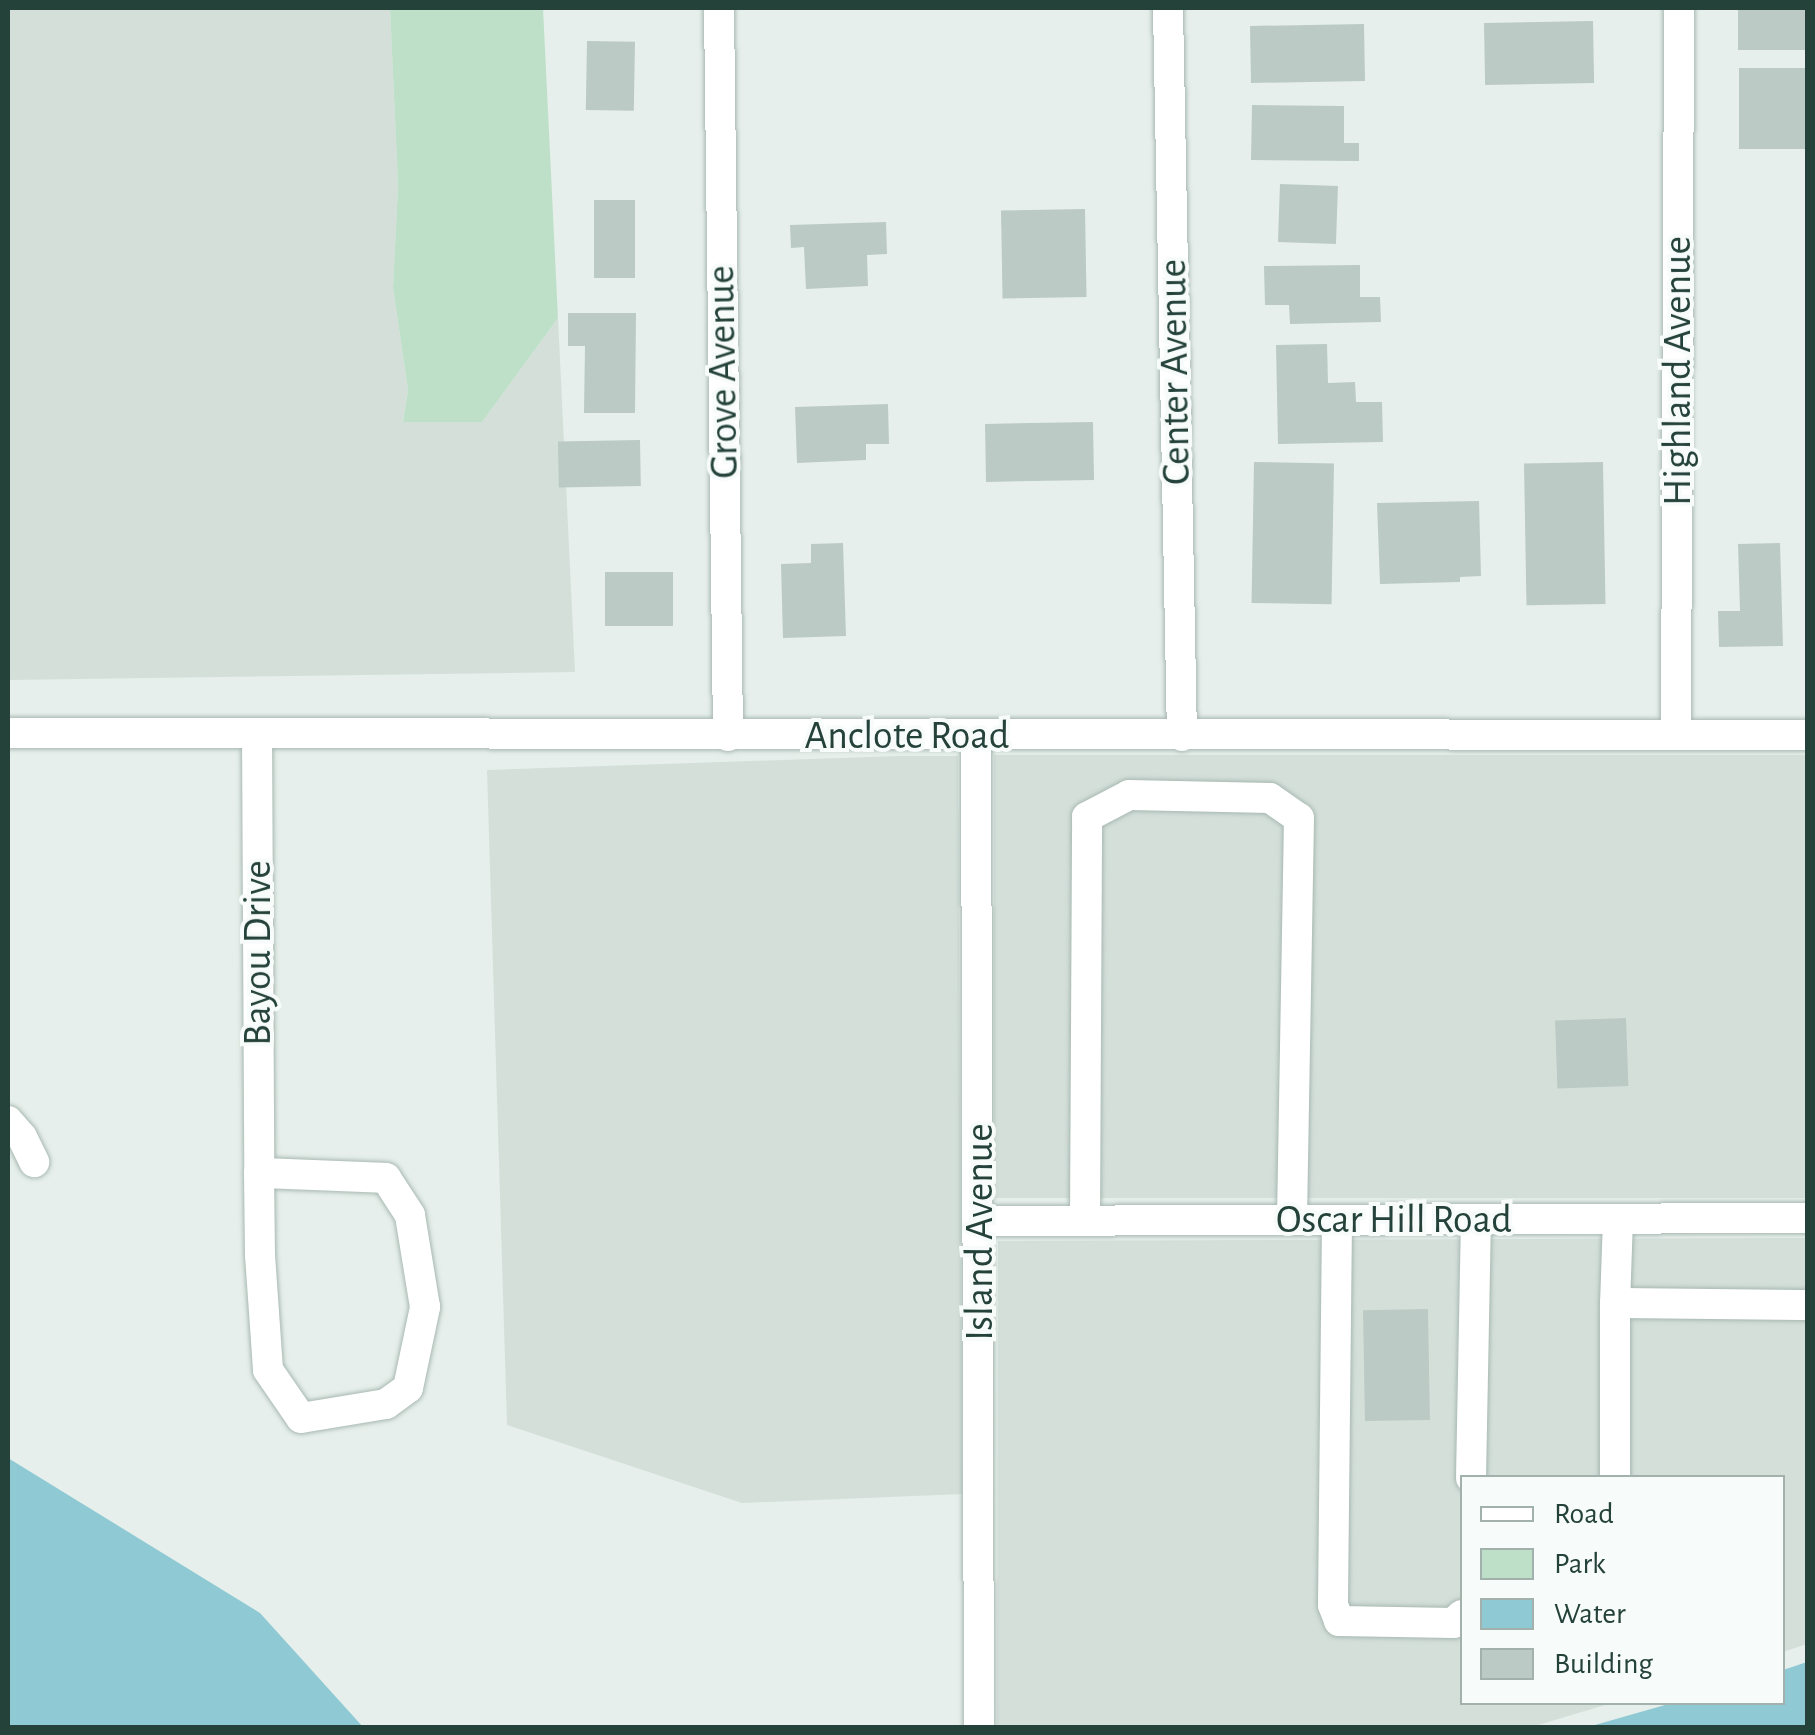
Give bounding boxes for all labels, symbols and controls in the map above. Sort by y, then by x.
street label: Highland Avenue [1654,236,1702,506]
street label: Center Avenue [1149,259,1201,485]
street label: Grove Avenue [697,265,749,479]
street label: Anclote Road [804,712,1010,760]
street label: Bayou Drive [234,860,282,1046]
street label: Island Avenue [956,1123,1004,1341]
street label: Oscar Hill Road [1276,1196,1512,1244]
legend [1460,1475,1785,1705]
text: Road [1554,1499,1614,1529]
text: Park [1554,1549,1606,1579]
text: Water [1554,1599,1626,1629]
text: Building [1554,1649,1653,1679]

